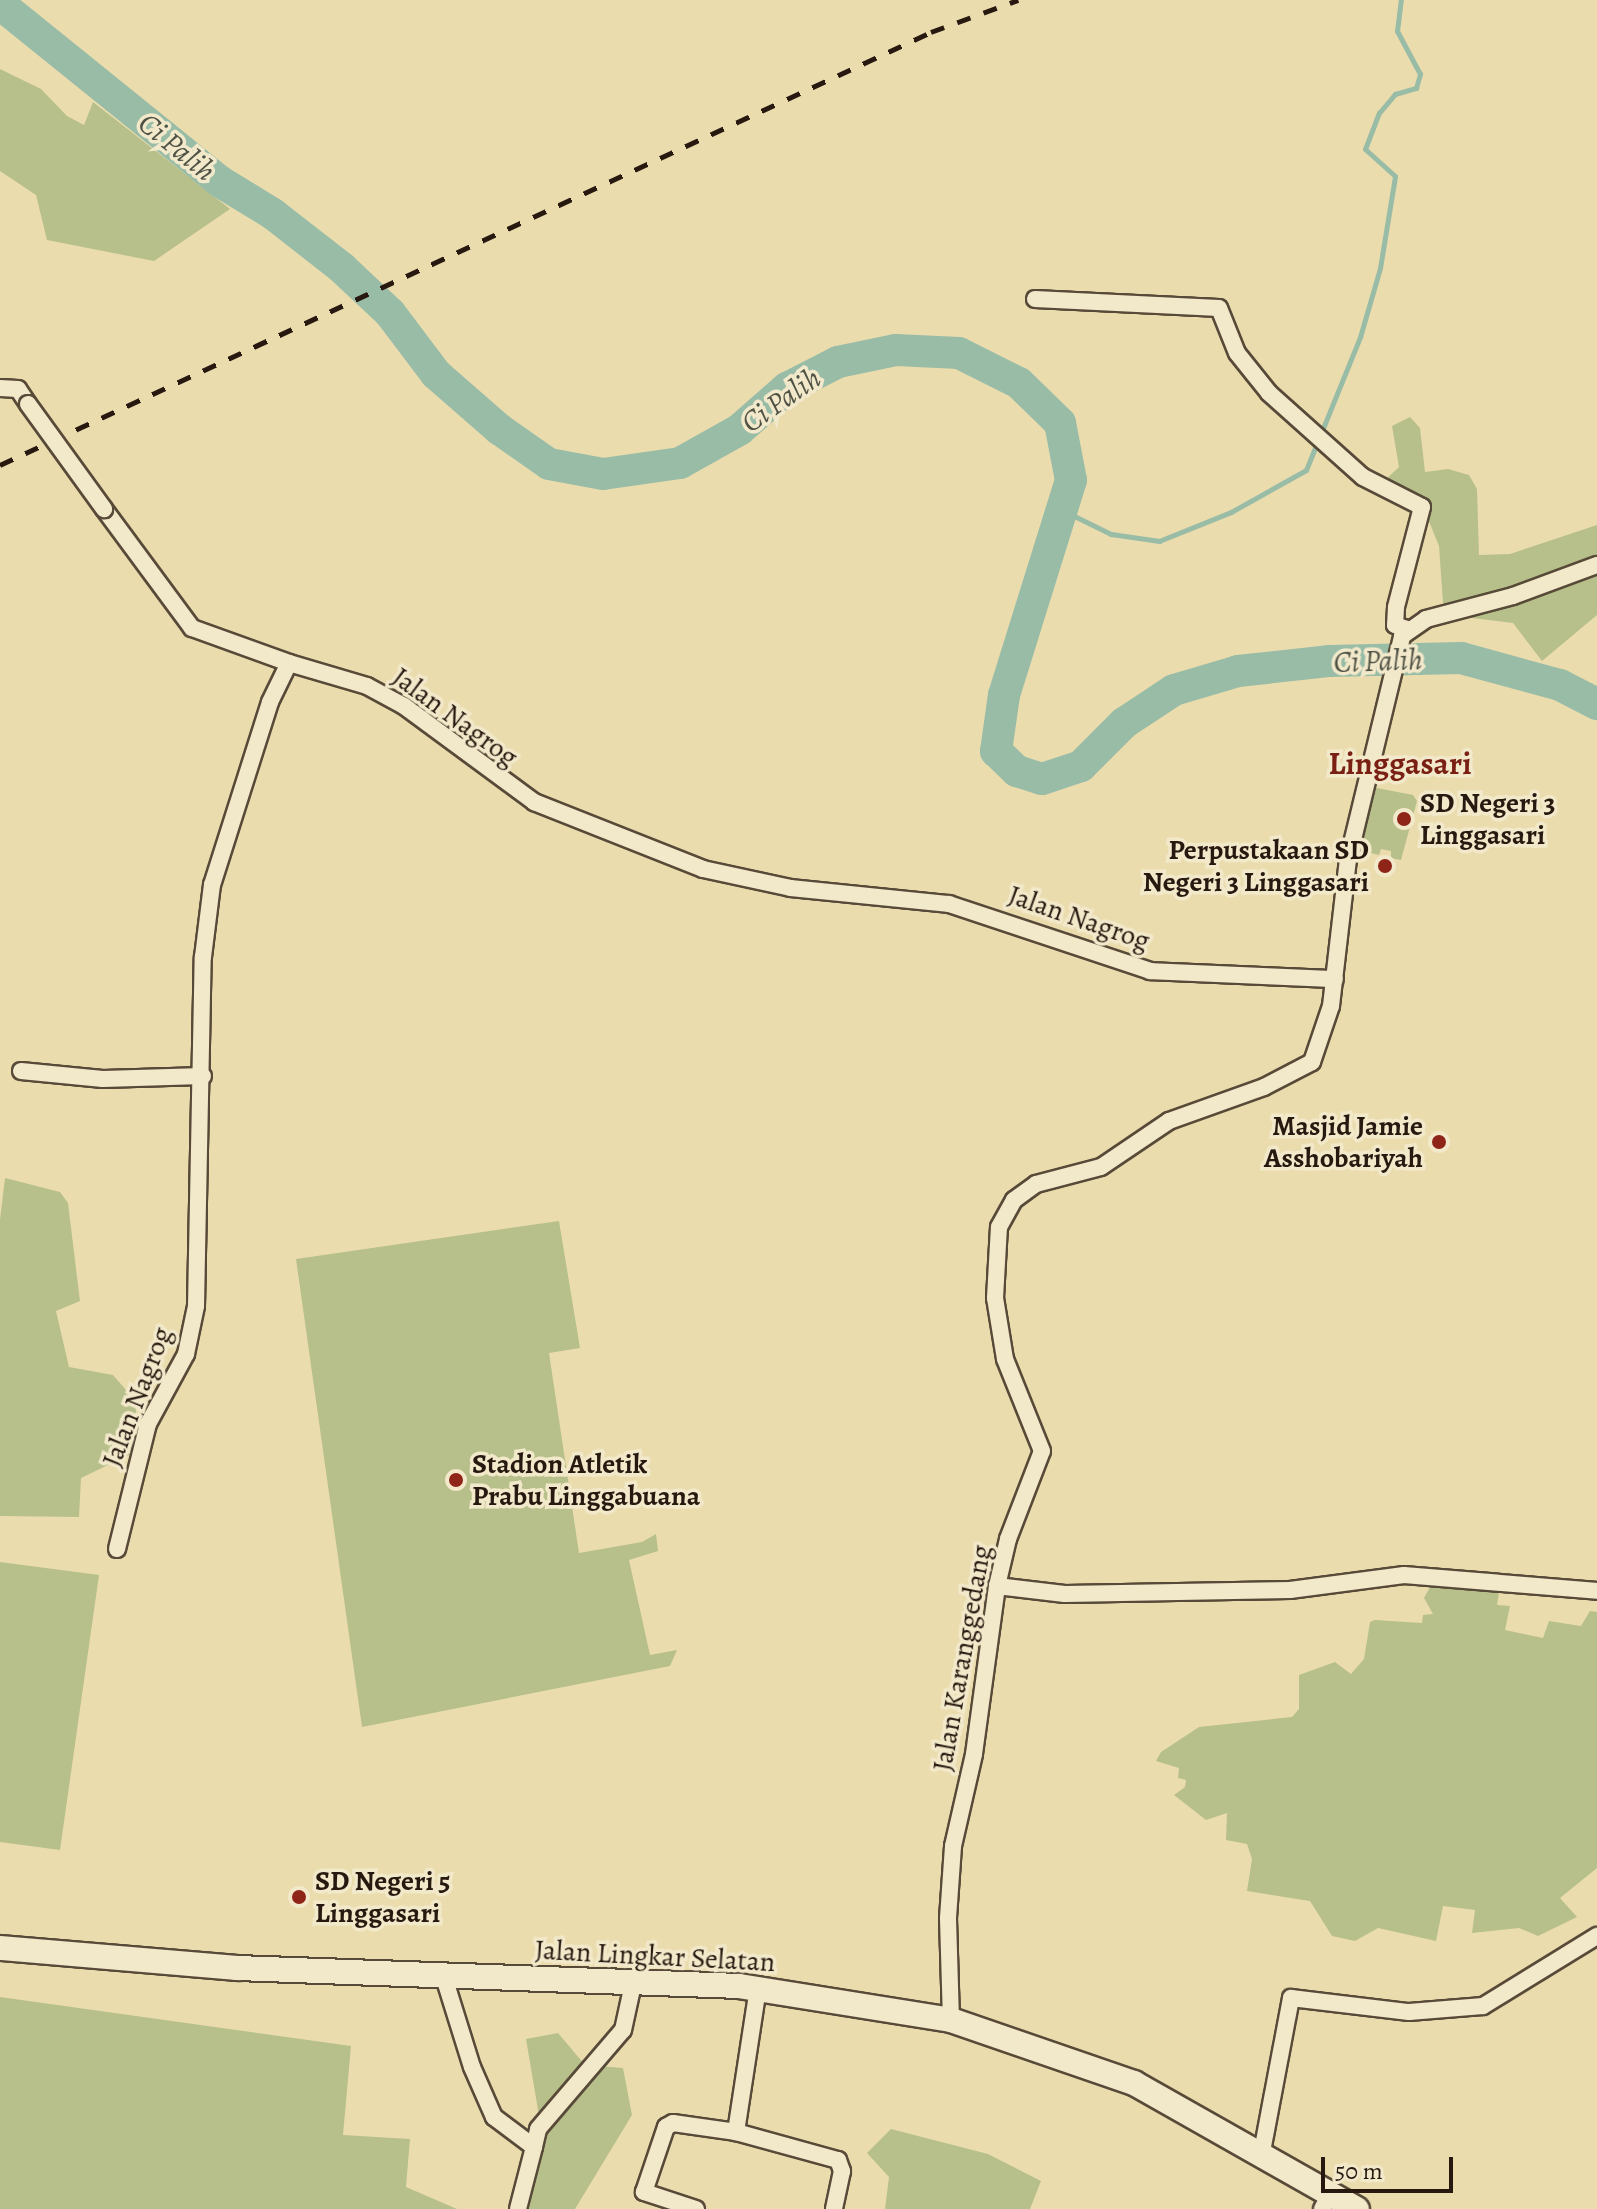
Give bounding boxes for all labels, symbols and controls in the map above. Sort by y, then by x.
water label: Ci Palih [131,105,223,189]
water label: Ci Palih [734,360,828,440]
water label: Ci Palih [1333,641,1423,681]
street label: Jalan Nagrog [386,660,524,774]
district label: Linggasari [1328,744,1472,782]
place label: SD Negeri 3 Linggasari [1420,786,1556,852]
marker: SD Negeri 3 Linggasari [1395,810,1413,828]
place label: Perpustakaan SD Negeri 3 Linggasari [1143,833,1369,899]
marker: Perpustakaan SD Negeri 3 Linggasari [1376,857,1394,875]
street label: Jalan Nagrog [1004,878,1154,958]
place label: Masjid Jamie Asshobariyah [1264,1109,1423,1175]
marker: Masjid Jamie Asshobariyah [1430,1133,1448,1151]
street label: Jalan Nagrog [95,1322,179,1472]
place label: Stadion Atletik Prabu Linggabuana [472,1447,700,1513]
marker: Stadion Atletik Prabu Linggabuana [447,1471,465,1489]
street label: Jalan Karanggedang [926,1542,998,1774]
place label: SD Negeri 5 Linggasari [315,1864,450,1930]
marker: SD Negeri 5 Linggasari [290,1888,308,1906]
street label: Jalan Lingkar Selatan [534,1933,776,1979]
scale bar [1325,2141,1457,2191]
text: 50 m [1335,2155,1383,2187]

